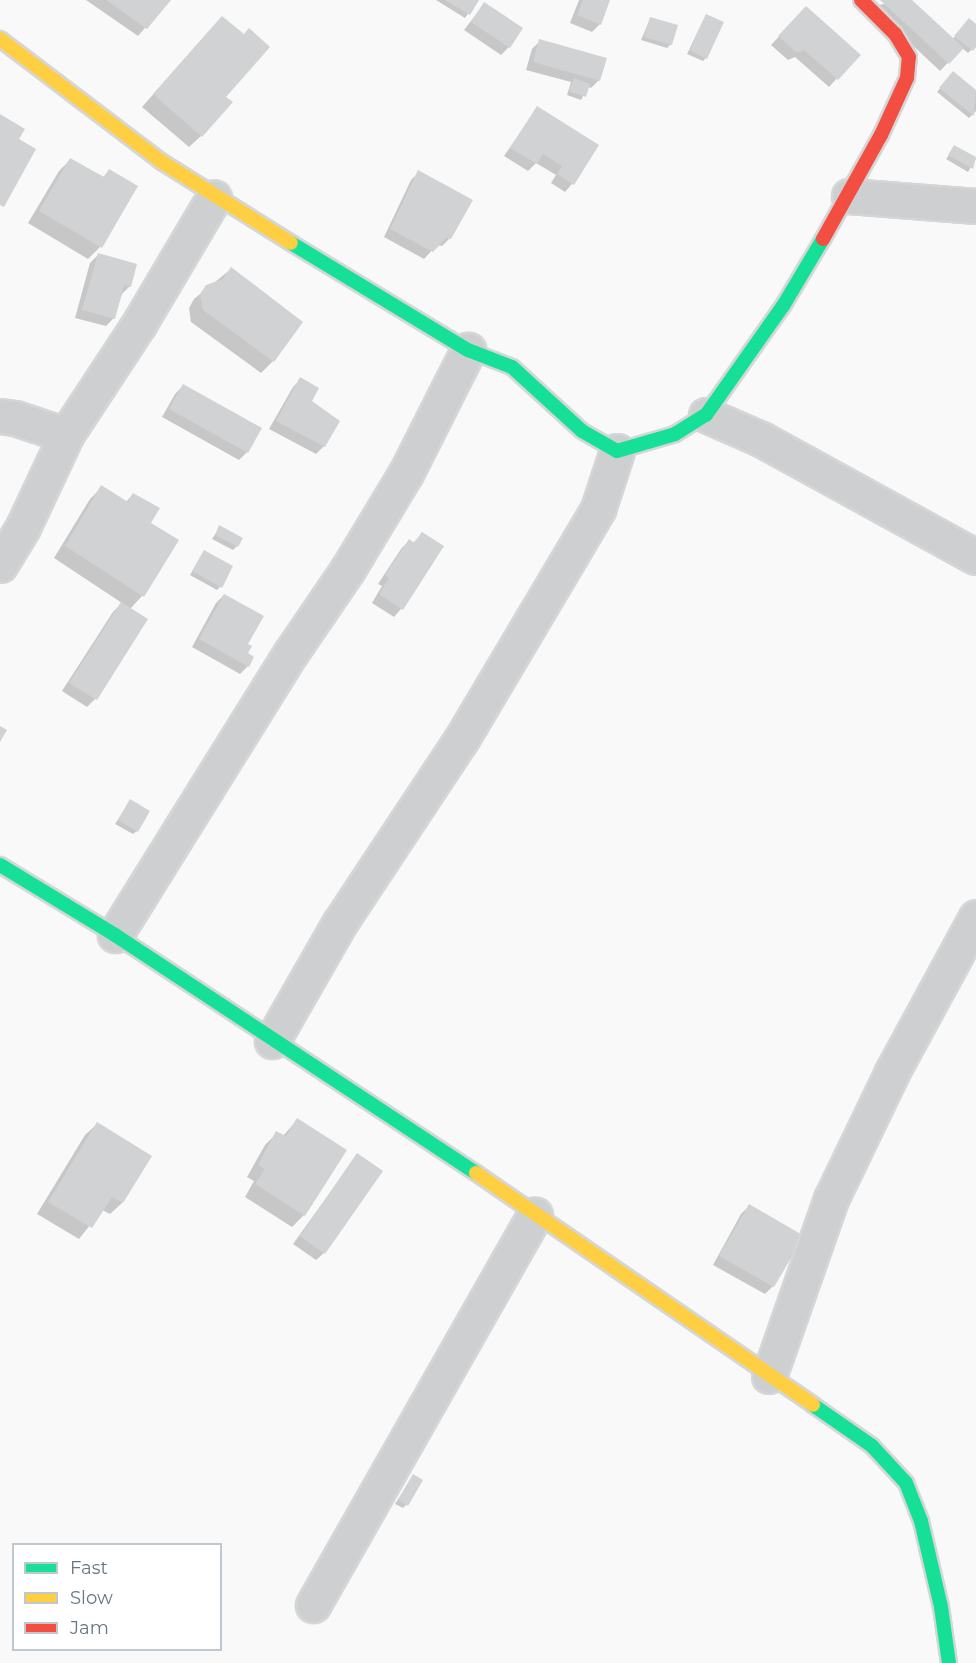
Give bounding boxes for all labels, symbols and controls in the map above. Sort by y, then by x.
legend [12,1543,222,1651]
text: Fast [70,1557,108,1579]
text: Slow [70,1587,113,1609]
text: Jam [70,1617,109,1639]

